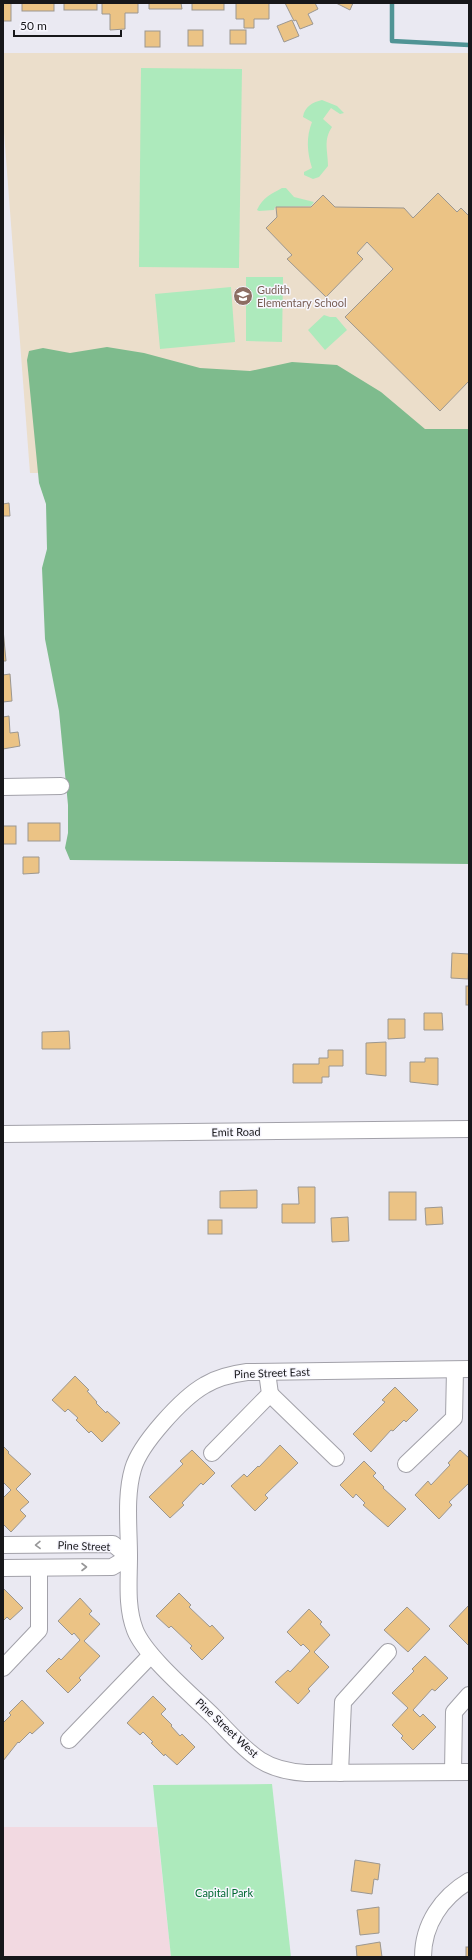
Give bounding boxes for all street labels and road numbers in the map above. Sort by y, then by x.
street label: Emit Road [211,1125,261,1138]
street label: Pine Street East [234,1365,310,1380]
street label: Pine Street [57,1538,111,1553]
street label: Pine Street West [193,1695,261,1760]

